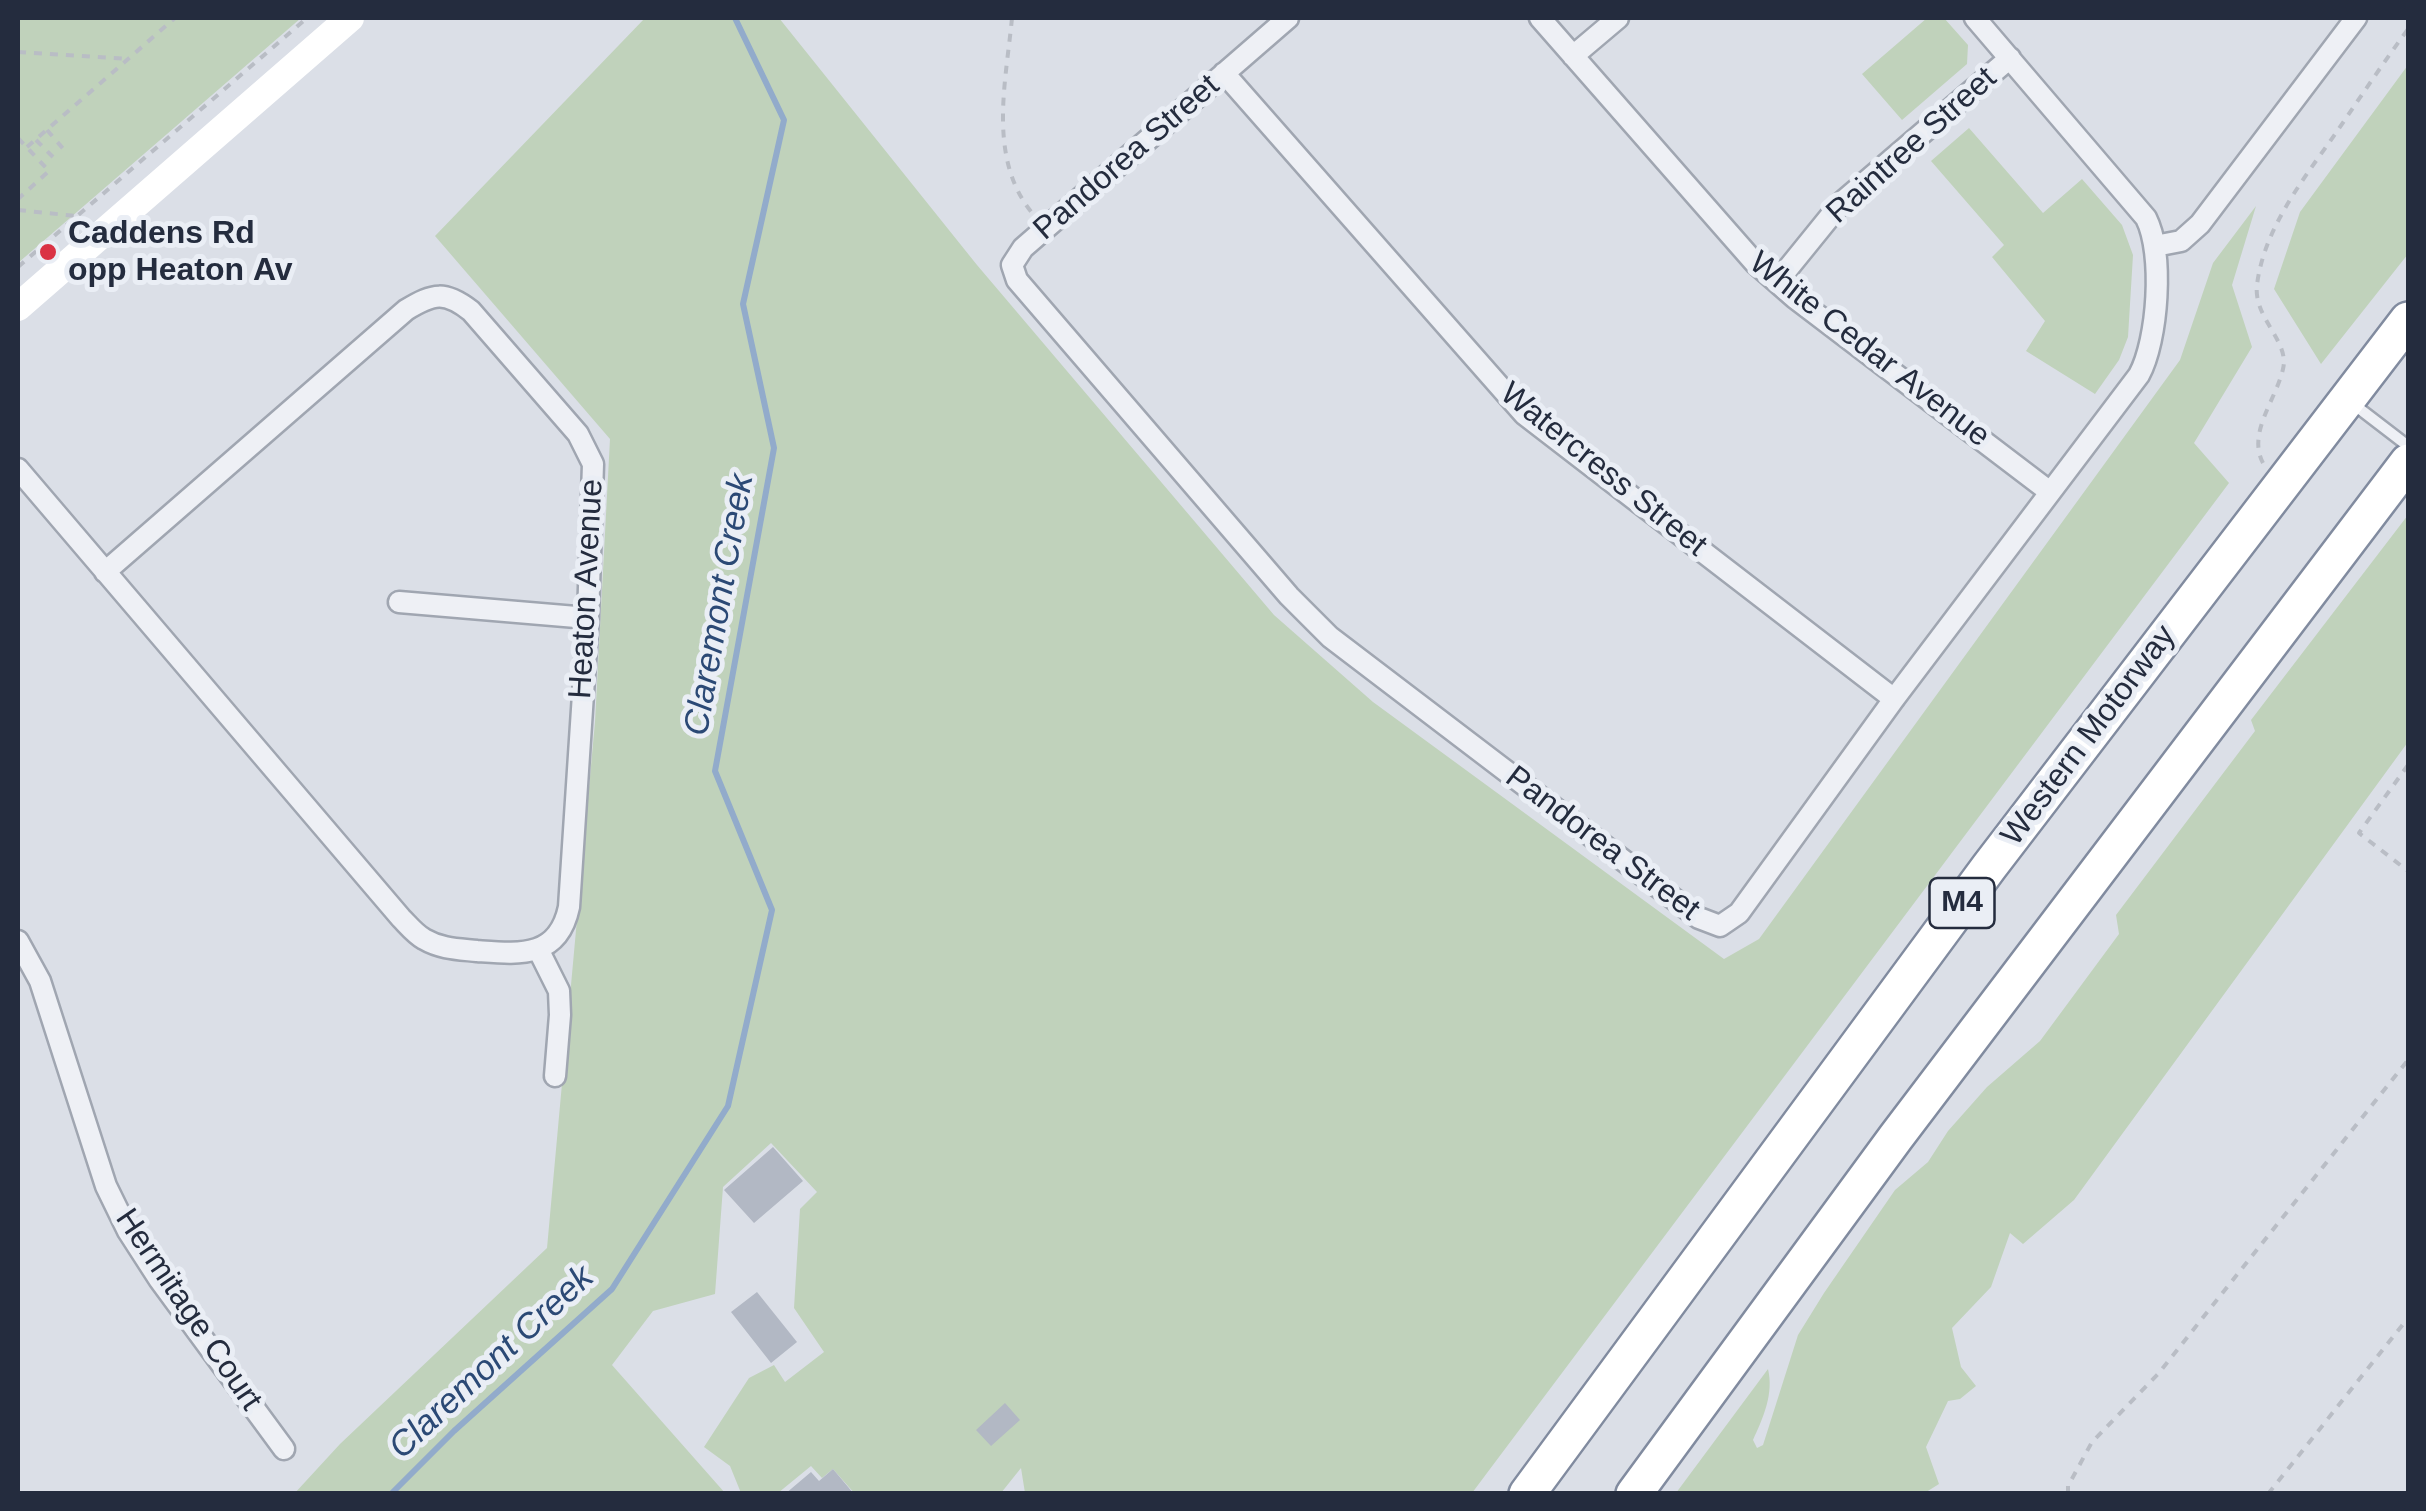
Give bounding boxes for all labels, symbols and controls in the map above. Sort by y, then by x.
street label: Raintree Street [1819,60,2005,232]
street label: Pandorea Street [1026,67,1228,249]
place label: Caddens Rd opp Heaton Av [68,215,293,290]
marker: Caddens Rd opp Heaton Av [37,241,59,263]
street label: White Cedar Avenue [1741,244,1997,456]
street label: Watercress Street [1492,375,1714,565]
water label: Claremont Creek [676,471,764,739]
street label: Heaton Avenue [562,478,612,700]
street label: Western Motorway [1994,618,2184,854]
street label: Pandorea Street [1497,759,1707,929]
road number: M4 [1930,878,1994,928]
street label: Hermitage Court [106,1202,270,1418]
water label: Claremont Creek [381,1257,603,1469]

